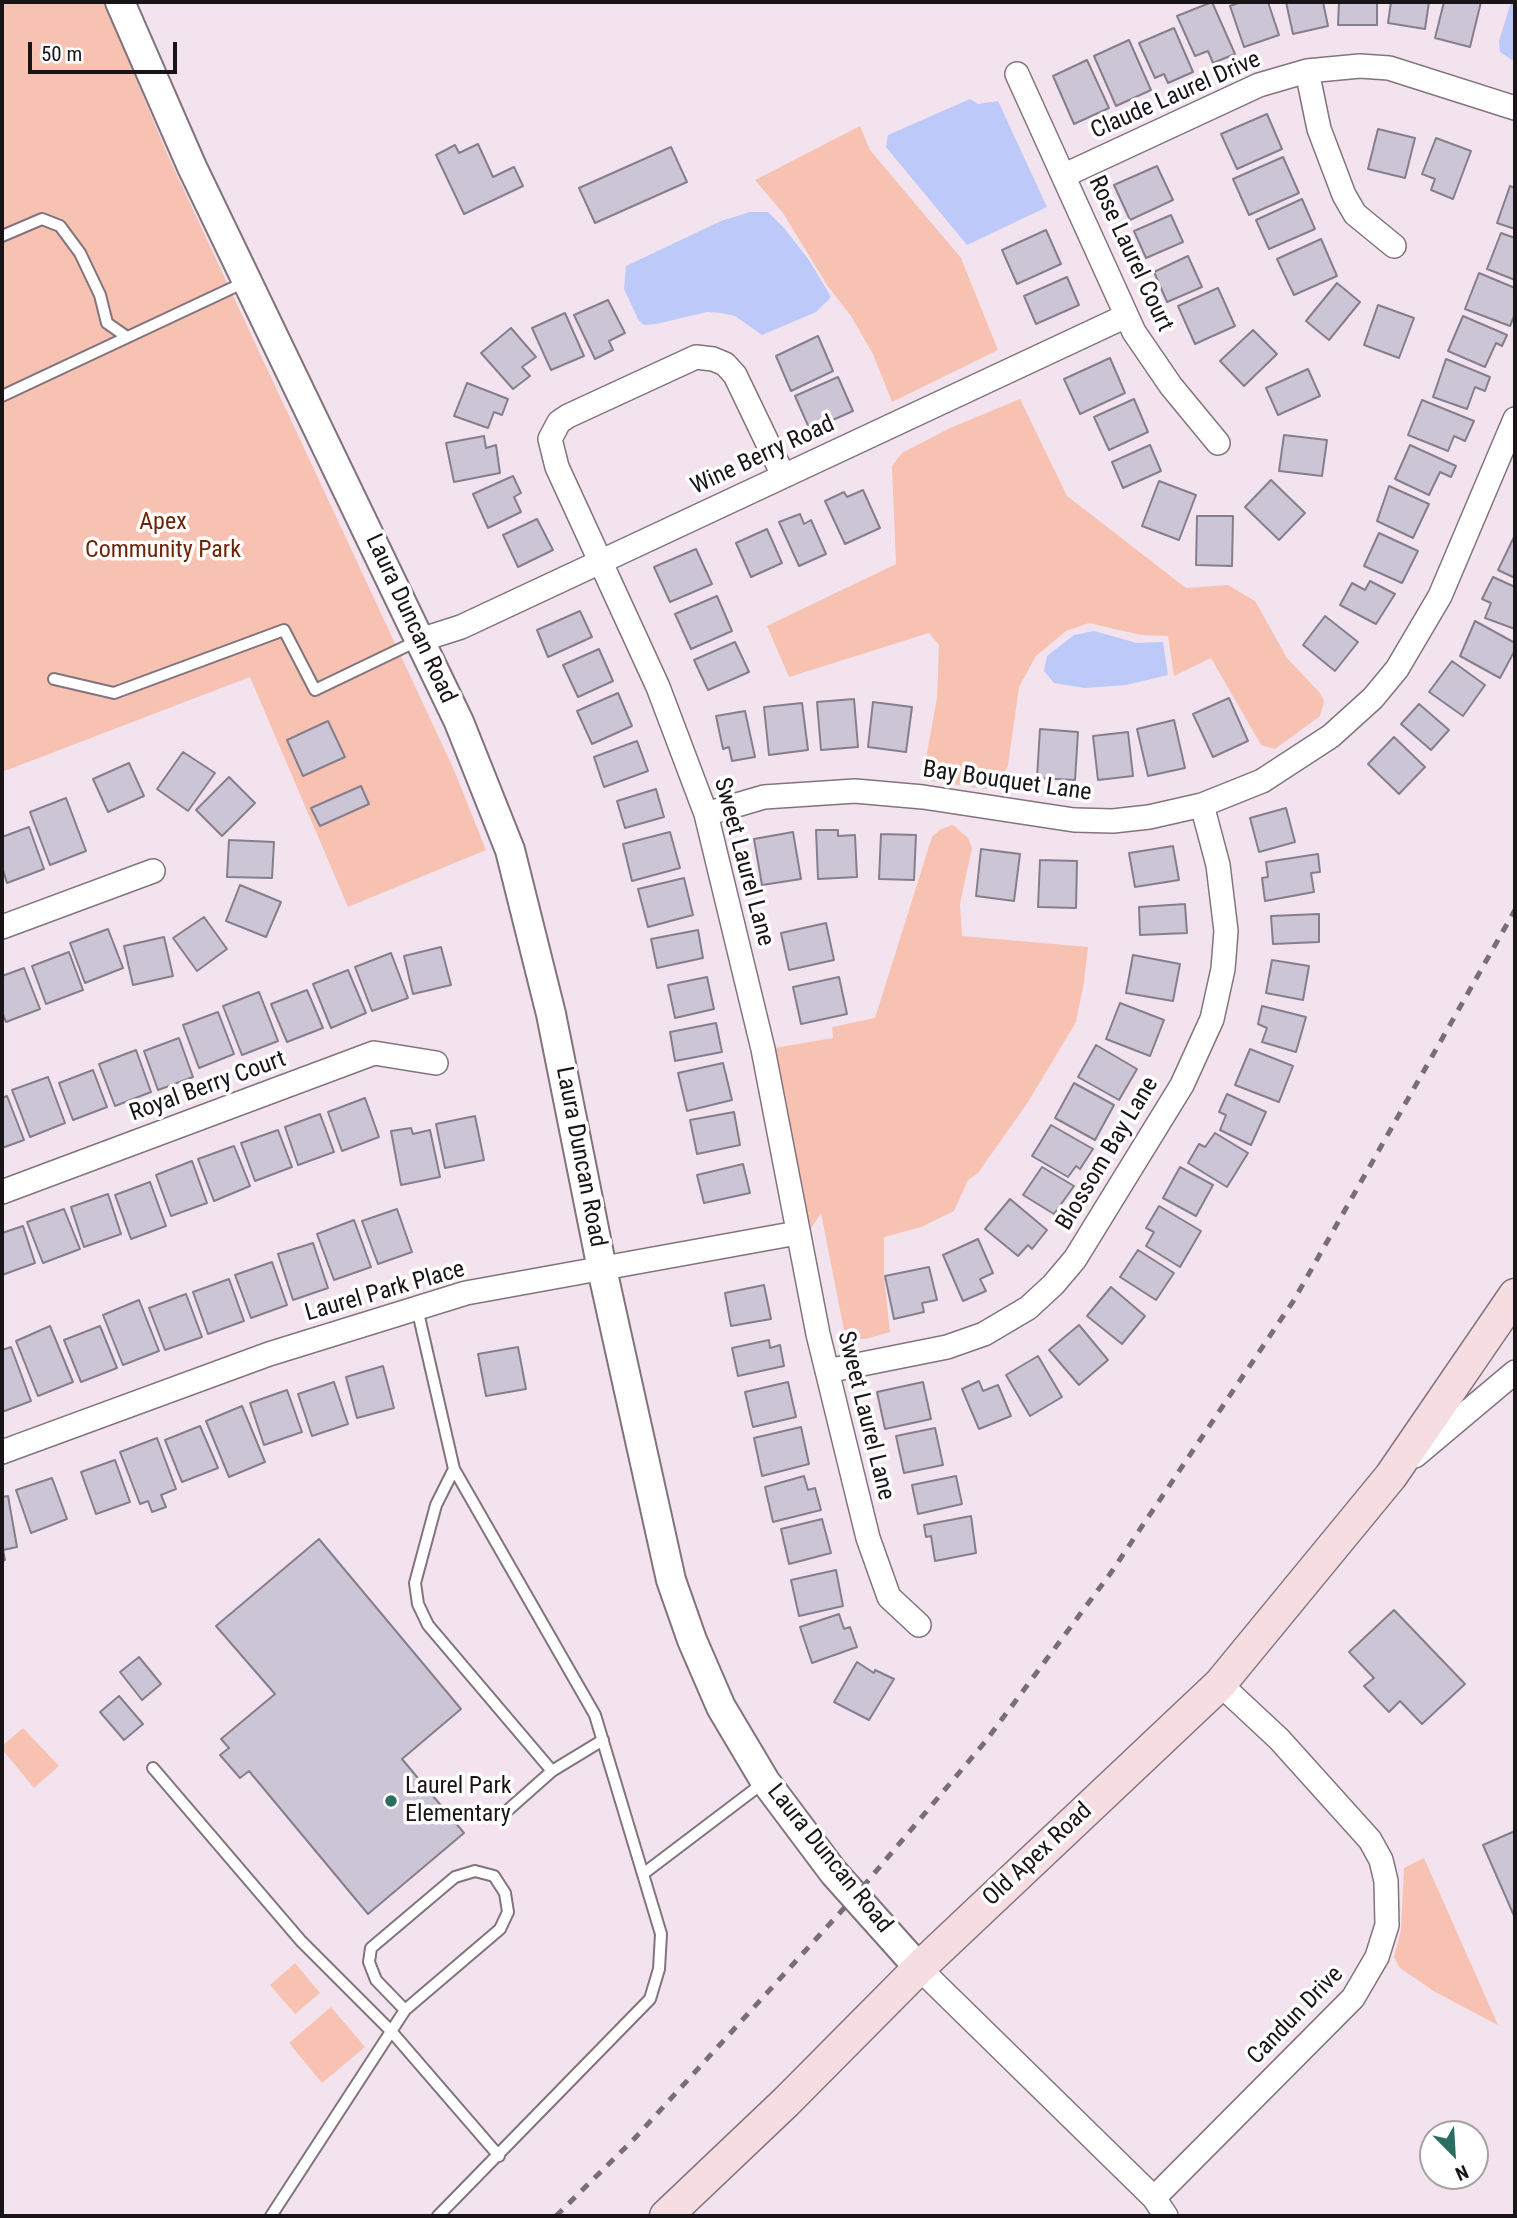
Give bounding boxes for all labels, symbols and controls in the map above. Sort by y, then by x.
scale bar [32,28,180,72]
text: 50 m [41,42,82,66]
street label: Claude Laurel Drive [1087,46,1265,146]
street label: Rose Laurel Court [1081,172,1179,336]
street label: Wine Berry Road [687,410,839,502]
park label: Apex Community Park [85,509,241,565]
street label: Laura Duncan Road [358,530,462,708]
street label: Bay Bouquet Lane [921,756,1093,808]
street label: Sweet Laurel Lane [707,775,779,949]
street label: Royal Berry Court [126,1045,290,1129]
street label: Laura Duncan Road [548,1064,612,1250]
street label: Blossom Bay Lane [1051,1072,1165,1236]
street label: Laurel Park Place [302,1255,468,1329]
street label: Sweet Laurel Lane [830,1329,900,1503]
place label: Laurel Park Elementary [405,1773,512,1829]
street label: Laura Duncan Road [760,1779,898,1939]
marker: Laurel Park Elementary [383,1793,399,1809]
street label: Old Apex Road [978,1797,1098,1913]
street label: Candun Drive [1242,1961,1350,2071]
north arrow [1419,2120,1489,2190]
text: N [1452,2160,1472,2186]

